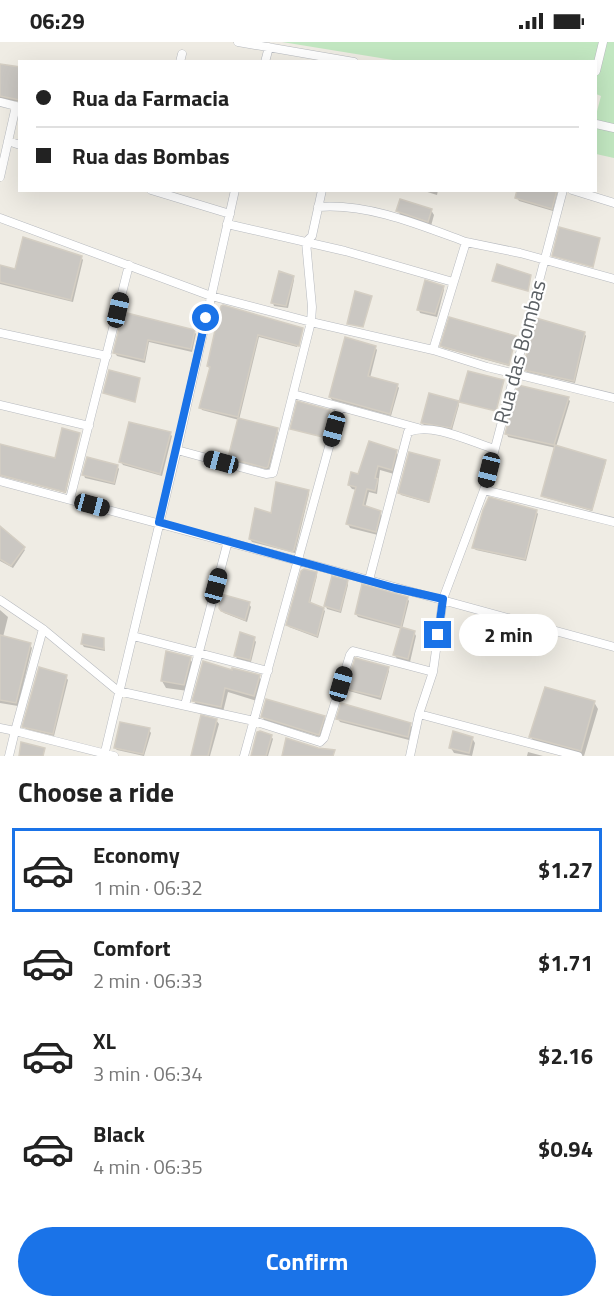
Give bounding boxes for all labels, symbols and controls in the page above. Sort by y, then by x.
text: 06:29 [30,4,85,38]
text: Rua da Farmacia [72,81,229,115]
text: Rua das Bombas [72,139,230,173]
street label: Rua das Bombas [484,276,554,427]
car [105,290,131,330]
route start [192,304,219,331]
car [321,409,347,449]
car [201,449,241,475]
car [476,450,502,490]
car [72,492,112,518]
car [203,566,229,606]
callout: 2 min [459,614,558,656]
text: 2 min [484,619,533,650]
route end [424,621,451,648]
car [327,664,355,704]
text: Choose a ride [18,771,174,812]
text: Economy [93,838,180,872]
icon: car [21,843,75,897]
text: $1.27 [538,853,593,887]
text: 1 min · 06:32 [93,872,203,903]
text: Comfort [93,931,171,965]
icon: car [21,936,75,990]
text: $1.71 [538,946,593,980]
text: 2 min · 06:33 [93,965,203,996]
text: XL [93,1024,116,1058]
icon: car [21,1029,75,1083]
text: $2.16 [538,1039,593,1073]
text: 3 min · 06:34 [93,1058,203,1089]
text: Black [93,1117,145,1151]
icon: car [21,1122,75,1176]
text: $0.94 [538,1132,593,1166]
text: 4 min · 06:35 [93,1151,203,1182]
button: Confirm [18,1227,596,1296]

